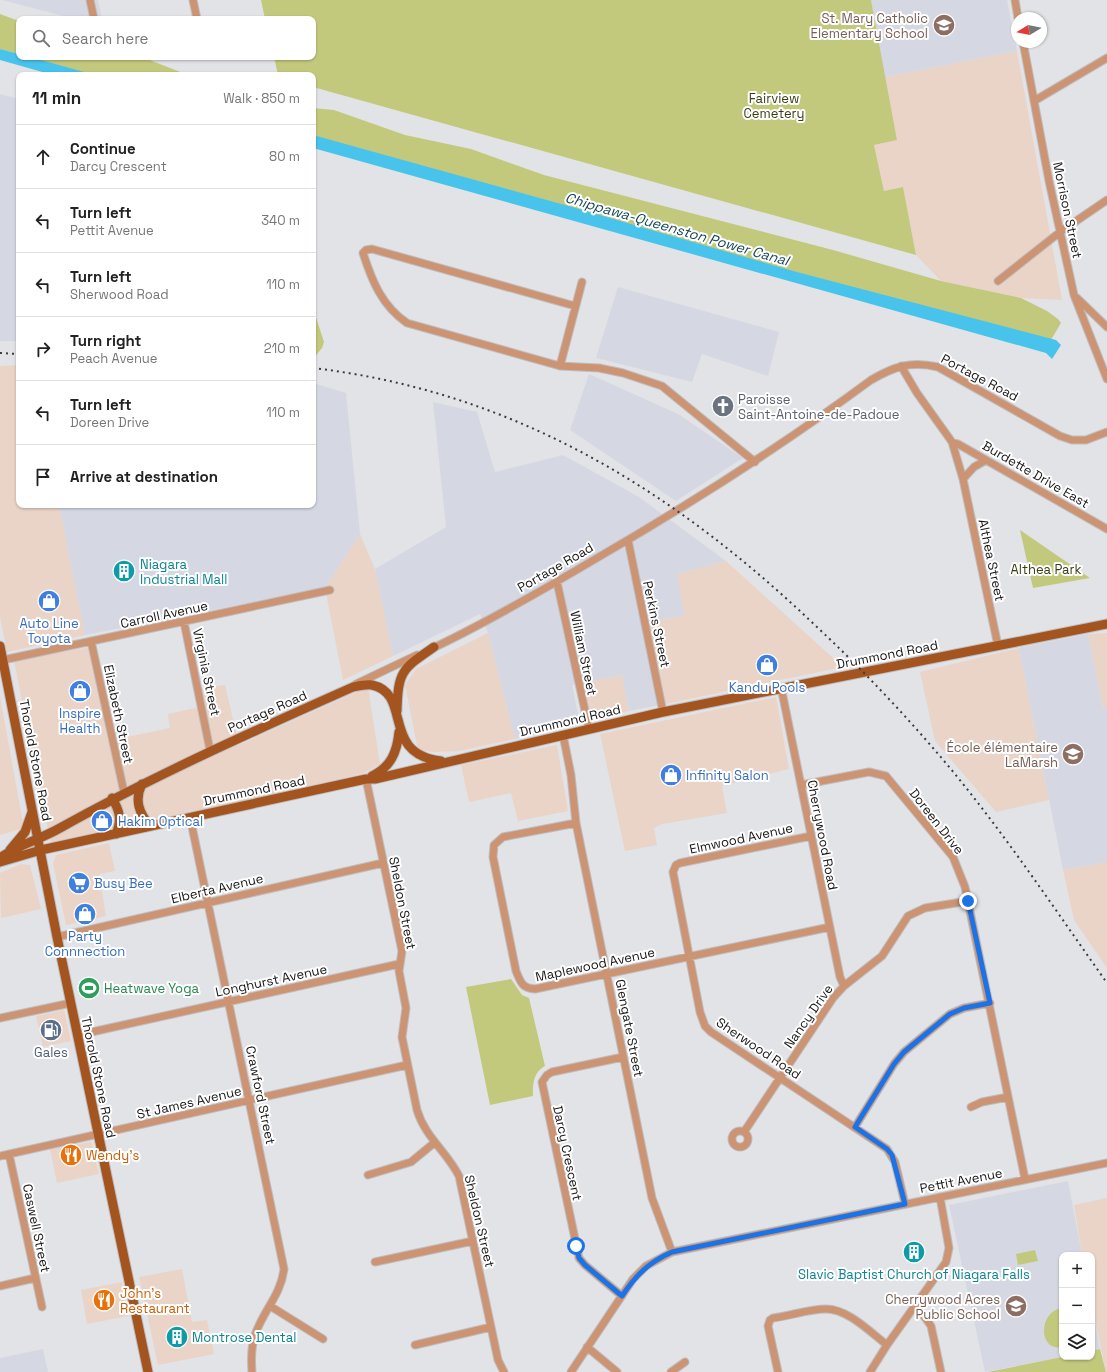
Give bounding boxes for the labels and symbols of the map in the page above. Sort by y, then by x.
place label: St. Mary Catholic Elementary School [811,10,928,42]
school or university icon: St. Mary Catholic Elementary School [931,12,957,38]
north arrow [1011,12,1047,48]
park label: Fairview Cemetery [744,90,804,122]
street label: Morrison Street [1049,160,1086,260]
water label: Chippawa-Queenston Power Canal [563,188,792,270]
street label: Portage Road [938,350,1021,405]
place label: Paroisse Saint-Antoine-de-Padoue [738,391,899,423]
church icon: Paroisse Saint-Antoine-de-Padoue [710,393,736,419]
street label: Burdette Drive East [979,437,1092,512]
street label: Althea Street [975,517,1009,603]
street label: Portage Road [514,539,596,596]
place label: Niagara Industrial Mall [140,556,227,588]
building icon: Niagara Industrial Mall [111,558,137,584]
park label: Althea Park [1011,561,1081,578]
street label: Perkins Street [639,579,674,669]
shop icon: Auto Line Toyota [36,588,62,614]
street label: Carroll Avenue [119,597,209,632]
street label: William Street [566,609,601,697]
place label: Auto Line Toyota [19,615,79,647]
street label: Virginia Street [189,627,224,717]
street label: Drummond Road [835,636,940,673]
shop icon: Kandu Pools [754,652,780,678]
street label: Elizabeth Street [100,663,137,765]
shop icon: Inspire Health [67,678,93,704]
place label: Kandu Pools [729,679,806,696]
street label: Portage Road [225,686,310,737]
street label: Thorold Stone Road [15,698,56,823]
street label: Drummond Road [518,701,622,740]
place label: Inspire Health [59,705,101,737]
place label: École élémentaire LaMarsh [946,739,1058,771]
school or university icon: École élémentaire LaMarsh [1060,741,1086,767]
shop icon: Infinity Salon [658,762,684,788]
place label: Infinity Salon [686,767,769,784]
street label: Drummond Road [202,771,306,810]
street label: Cherrywood Road [804,779,842,892]
street label: Doreen Drive [906,785,968,858]
shop icon: Hakim Optical [89,808,115,834]
place label: Hakim Optical [118,813,203,830]
street label: Elmwood Avenue [688,819,794,858]
street label: Sheldon Street [385,855,420,951]
supermarket icon: Busy Bee [66,870,92,896]
street label: Elberta Avenue [169,870,265,907]
place label: Busy Bee [94,875,153,892]
route end [959,892,977,910]
shop icon: Party Connnection [72,901,98,927]
place label: Party Connnection [45,928,125,960]
street label: Maplewood Avenue [534,944,656,985]
street label: Longhurst Avenue [214,960,329,1001]
sports icon: Heatwave Yoga [76,975,102,1001]
street label: Glengate Street [612,978,647,1078]
place label: Heatwave Yoga [104,980,199,997]
street label: Nancy Drive [780,981,837,1052]
street label: Sherwood Road [713,1014,804,1083]
street label: Thorold Stone Road [77,1015,120,1139]
fuel station icon: Gales [38,1017,64,1043]
place label: Gales [34,1044,68,1061]
street label: Crawford Street [242,1044,279,1146]
street label: St James Avenue [135,1082,243,1123]
street label: Darcy Crescent [549,1104,586,1202]
restaurant icon: Wendy's [58,1142,84,1168]
place label: Wendy's [86,1147,139,1164]
street label: Pettit Avenue [918,1164,1004,1197]
street label: Sheldon Street [461,1173,498,1269]
street label: Caswell Street [19,1182,54,1274]
route start [567,1237,585,1255]
building icon: Slavic Baptist Church of Niagara Falls [901,1239,927,1265]
place label: Slavic Baptist Church of Niagara Falls [798,1266,1030,1283]
place label: John's Restaurant [120,1285,190,1317]
restaurant icon: John's Restaurant [91,1287,117,1313]
place label: Cherrywood Acres Public School [885,1291,1000,1323]
school or university icon: Cherrywood Acres Public School [1003,1293,1029,1319]
building icon: Montrose Dental [164,1324,190,1350]
place label: Montrose Dental [192,1329,296,1346]

